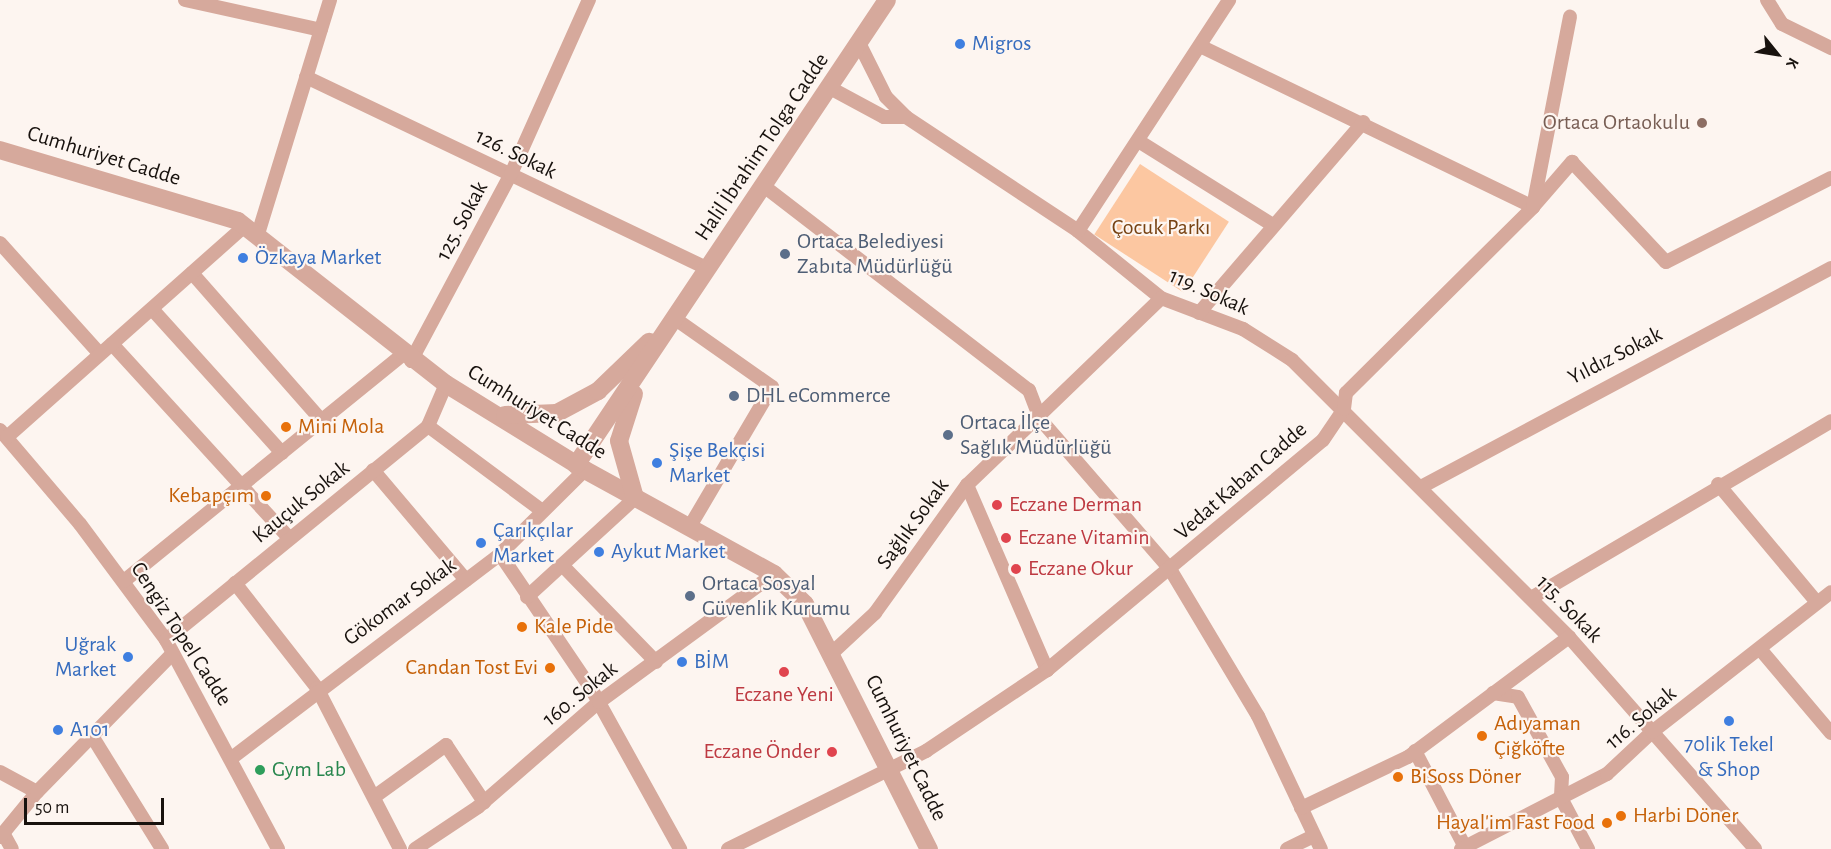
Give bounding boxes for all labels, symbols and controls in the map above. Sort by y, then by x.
north arrow [1747,24,1807,84]
place label: Migros [972,31,1031,57]
marker: Migros [953,37,967,51]
street label: Halil İbrahim Tolga Cadde [689,48,835,246]
text: K [1783,55,1802,71]
place label: Ortaca Ortaokulu [1543,110,1690,136]
marker: Ortaca Ortaokulu [1695,116,1709,130]
street label: Cumhuriyet Cadde [24,120,184,192]
street label: 126. Sokak [471,123,561,185]
street label: 125. Sokak [430,177,494,265]
park label: Çocuk Parkı [1112,215,1210,241]
place label: Ortaca Belediyesi Zabıta Müdürlüğü [797,228,952,280]
place label: Özkaya Market [255,245,381,271]
marker: Ortaca Belediyesi Zabıta Müdürlüğü [778,247,792,261]
marker: Özkaya Market [236,251,250,265]
street label: 119. Sokak [1165,263,1253,321]
street label: Yıldız Sokak [1564,321,1666,391]
street label: Cumhuriyet Cadde [463,359,611,465]
place label: DHL eCommerce [746,383,891,409]
marker: DHL eCommerce [727,389,741,403]
place label: Ortaca İlçe Sağlık Müdürlüğü [960,409,1111,460]
place label: Mini Mola [298,414,384,440]
street label: Vedat Kaban Cadde [1170,416,1312,546]
marker: Mini Mola [279,420,293,434]
marker: Ortaca İlçe Sağlık Müdürlüğü [941,428,955,442]
place label: Şişe Bekçisi Market [669,437,765,488]
street label: Kauçuk Sokak [247,455,355,549]
marker: Şişe Bekçisi Market [650,456,664,470]
street label: Sağlık Sokak [871,473,955,575]
place label: Kebapçım [168,483,254,509]
marker: Kebapçım [259,489,273,503]
place label: Eczane Derman [1009,492,1142,518]
marker: Eczane Derman [990,498,1004,512]
place label: Çarıkçılar Market [493,517,573,568]
place label: Eczane Vitamin [1018,525,1150,551]
marker: Eczane Vitamin [999,531,1013,545]
marker: Çarıkçılar Market [474,536,488,550]
place label: Aykut Market [611,539,726,565]
marker: Aykut Market [592,545,606,559]
street label: Gökomar Sokak [339,552,461,652]
place label: Eczane Okur [1028,556,1133,582]
street label: Cengiz Topel Cadde [125,557,237,711]
marker: Eczane Okur [1009,562,1023,576]
place label: Ortaca Sosyal Güvenlik Kurumu [702,570,850,622]
street label: 115. Sokak [1530,570,1608,648]
marker: Ortaca Sosyal Güvenlik Kurumu [683,589,697,603]
place label: Kale Pide [534,614,613,640]
marker: Kale Pide [515,620,529,634]
place label: Uğrak Market [55,631,116,682]
place label: BİM [694,649,729,675]
marker: Uğrak Market [121,650,135,664]
place label: Candan Tost Evi [405,655,538,681]
marker: BİM [675,655,689,669]
street label: 160. Sokak [537,656,623,732]
marker: Candan Tost Evi [543,661,557,675]
marker: Eczane Yeni [777,665,791,679]
street label: Cumhuriyet Cadde [859,671,953,825]
street label: 116. Sokak [1600,681,1682,755]
place label: Eczane Yeni [734,682,834,708]
place label: Adıyaman Çiğköfte [1494,710,1581,762]
marker: 70lik Tekel & Shop [1722,714,1736,728]
place label: A101 [70,717,109,743]
marker: A101 [51,723,65,737]
marker: Adıyaman Çiğköfte [1475,729,1489,743]
place label: 70lik Tekel & Shop [1684,731,1774,782]
place label: Eczane Önder [703,739,820,765]
marker: Eczane Önder [825,745,839,759]
place label: Gym Lab [272,757,346,783]
marker: Gym Lab [253,763,267,777]
place label: BiSoss Döner [1410,764,1521,790]
marker: BiSoss Döner [1391,770,1405,784]
scale bar [27,786,166,824]
text: 50 m [35,799,69,817]
place label: Harbi Döner [1633,803,1738,829]
marker: Harbi Döner [1614,809,1628,823]
place label: Hayal'im Fast Food [1436,810,1595,836]
marker: Hayal'im Fast Food [1600,816,1614,830]

